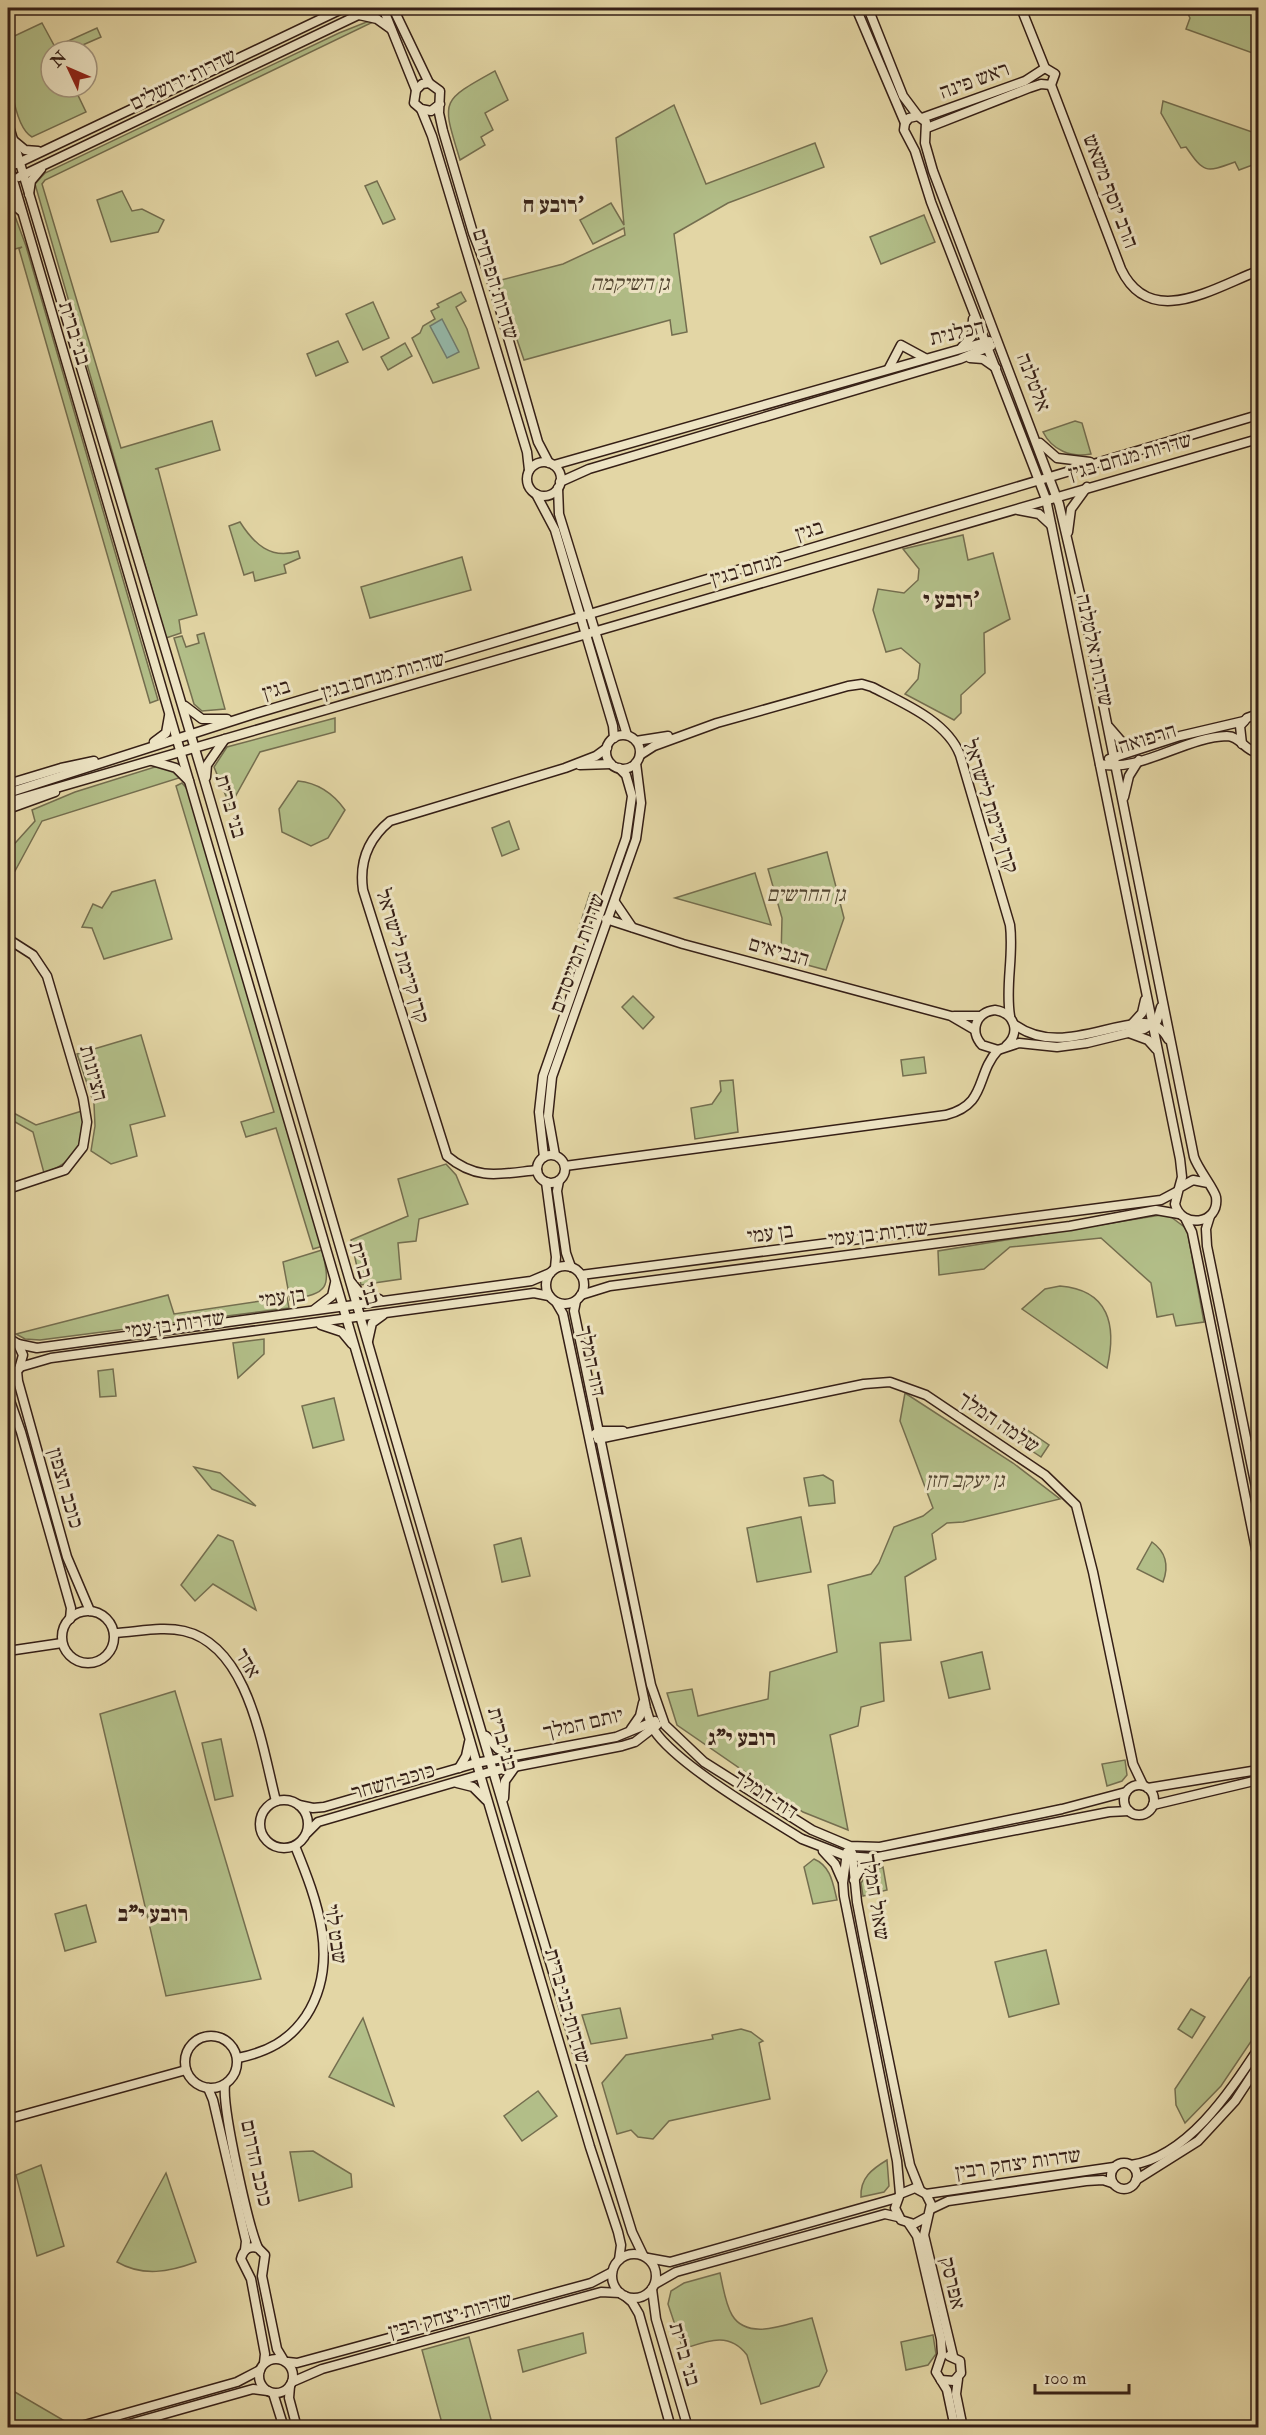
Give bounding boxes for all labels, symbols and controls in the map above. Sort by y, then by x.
north arrow [39,39,99,99]
street label: שדרות ירושלים [125,42,241,117]
text: N [46,47,72,72]
street label: ראש פינה [935,55,1013,106]
street label: הרב יוסף משאש [1076,130,1145,252]
district label: רובע ח' [522,191,584,219]
street label: שדרות הפרחים [466,226,525,343]
park label: גן השיקמה [590,270,671,297]
street label: בני ברית [52,298,97,368]
street label: הכלנית [927,313,987,352]
street label: אלטלנה [1010,349,1057,415]
street label: שדרות מנחם בגין [1065,426,1195,487]
street label: בגין [792,514,826,547]
street label: מנחם בגין [707,546,785,593]
district label: רובע י' [923,586,979,614]
street label: שדרות אלטלנה [1069,591,1120,709]
street label: שדרות מנחם בגין [318,645,448,706]
street label: בגין [259,673,293,706]
street label: הרפואה [1115,717,1180,760]
street label: קרן קיימת לישראל [956,736,1025,877]
street label: בני ברית [209,771,252,841]
park label: גן החרשים [767,881,847,908]
street label: קרן קיימת לישראל [369,886,436,1027]
street label: שדרות המייסדים [543,890,612,1017]
street label: הנביאים [745,930,812,973]
street label: הציונות [73,1042,114,1104]
street label: שדרות בן עמי [827,1214,930,1253]
street label: בן עמי [745,1217,795,1250]
street label: בני ברית [343,1238,386,1308]
street label: בן עמי [257,1281,307,1314]
street label: שדרות בן עמי [123,1304,227,1345]
street label: דוד המלך [571,1323,612,1399]
street label: שלמה המלך [953,1385,1045,1460]
street label: כוכב הצפון [41,1445,90,1532]
park label: גן יעקב חזן [926,1467,1006,1494]
street label: אדר [228,1643,267,1683]
street label: יותם המלך [540,1701,626,1746]
street label: בני ברית [481,1704,524,1774]
district label: רובע י"ג [708,1724,776,1752]
street label: כוכב השחר [348,1757,438,1806]
street label: דוד המלך [728,1764,803,1825]
street label: שאול המלך [855,1852,896,1942]
district label: רובע י"ב [118,1900,188,1928]
street label: שבט לוי [318,1902,353,1966]
street label: שדרות בני ברית [538,1945,597,2067]
street label: כוכב הדרום [234,2117,279,2209]
street label: שדרות יצחק רבין [953,2141,1083,2186]
street label: אפרסק [933,2254,972,2312]
street label: שדרות יצחק רבין [385,2286,515,2345]
street label: בני ברית [663,2319,706,2389]
scale bar [1035,2357,1130,2395]
text: 100 m [1044,2367,1087,2390]

